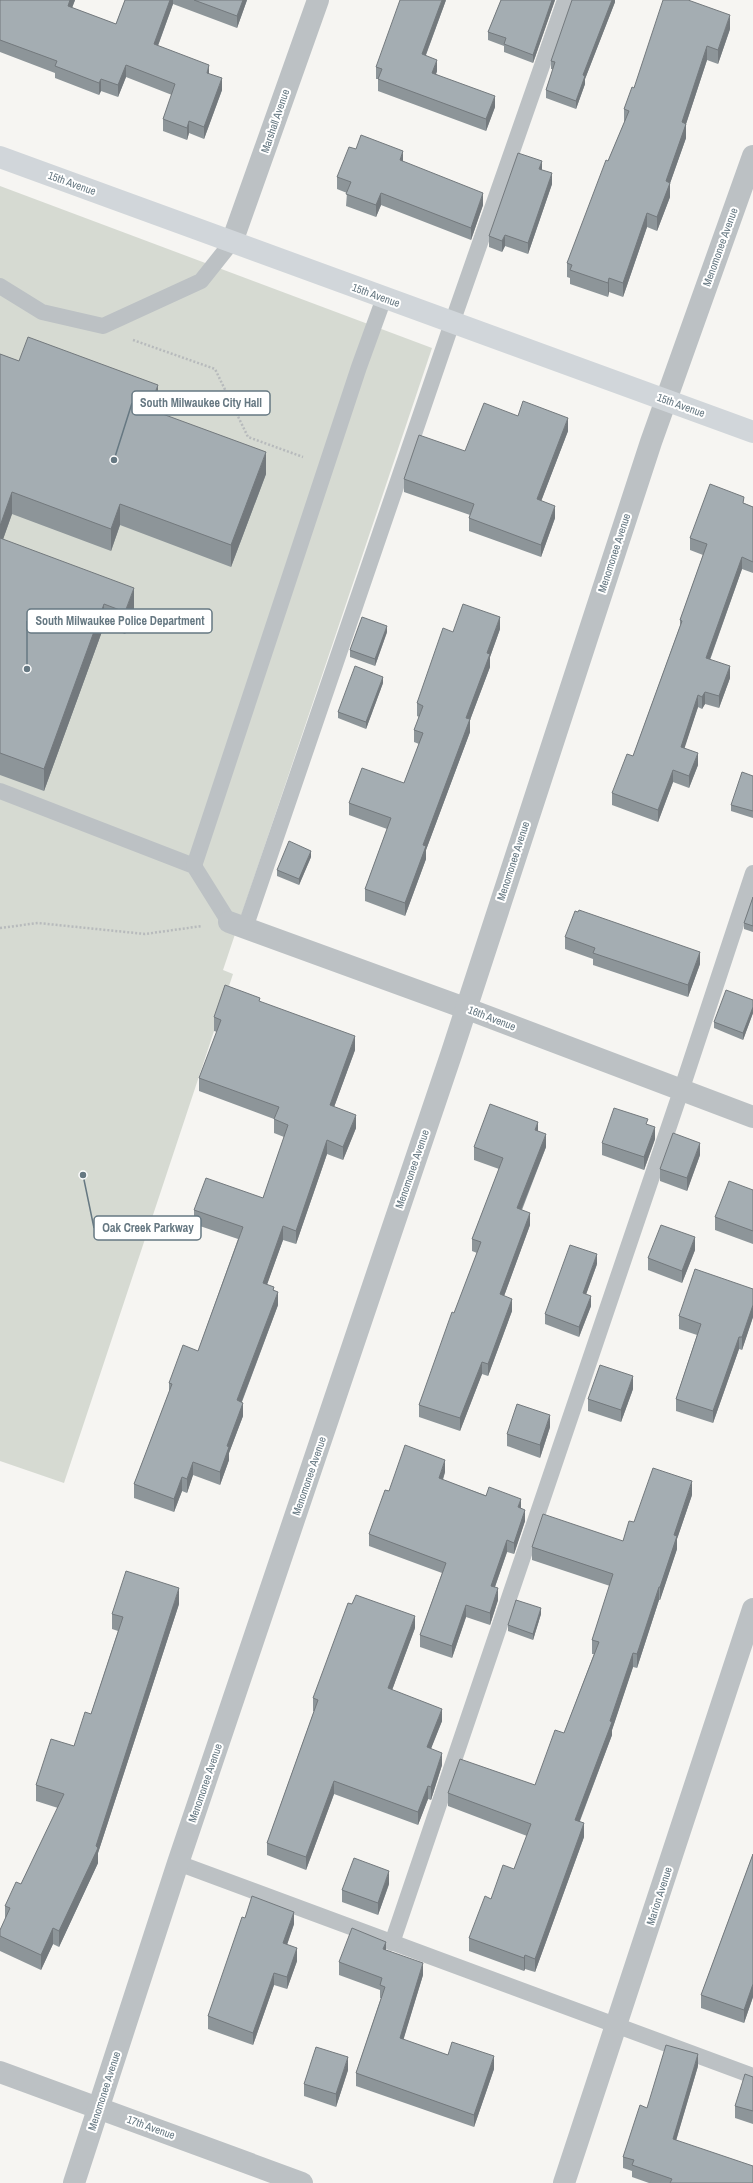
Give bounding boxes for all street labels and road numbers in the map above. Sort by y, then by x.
street label: Marshall Avenue [258,87,292,155]
street label: 15th Avenue [46,168,98,198]
street label: Menomonee Avenue [699,206,741,288]
street label: 15th Avenue [350,280,402,310]
street label: 15th Avenue [655,390,707,420]
street label: Menomonee Avenue [595,512,633,594]
street label: Menomonee Avenue [494,820,532,902]
street label: 16th Avenue [466,1003,518,1033]
street label: Menomonee Avenue [392,1128,432,1210]
street label: Menomonee Avenue [289,1435,329,1517]
street label: Menomonee Avenue [185,1742,225,1824]
street label: Marion Avenue [643,1865,675,1927]
street label: Menomonee Avenue [85,2050,123,2132]
street label: 17th Avenue [125,2112,177,2142]

